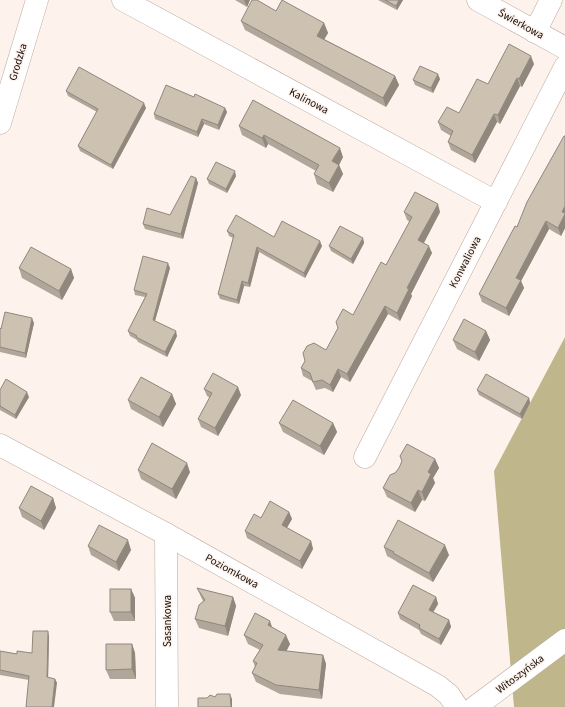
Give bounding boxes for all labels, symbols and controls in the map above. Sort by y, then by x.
street label: Świerkowa [495,5,547,43]
street label: Grodzka [5,42,31,82]
street label: Kalinowa [287,84,331,118]
street label: Konwaliowa [446,233,484,291]
street label: Poziomkowa [203,550,261,592]
street label: Sasankowa [160,595,175,647]
street label: Witoszyńska [493,651,547,697]

